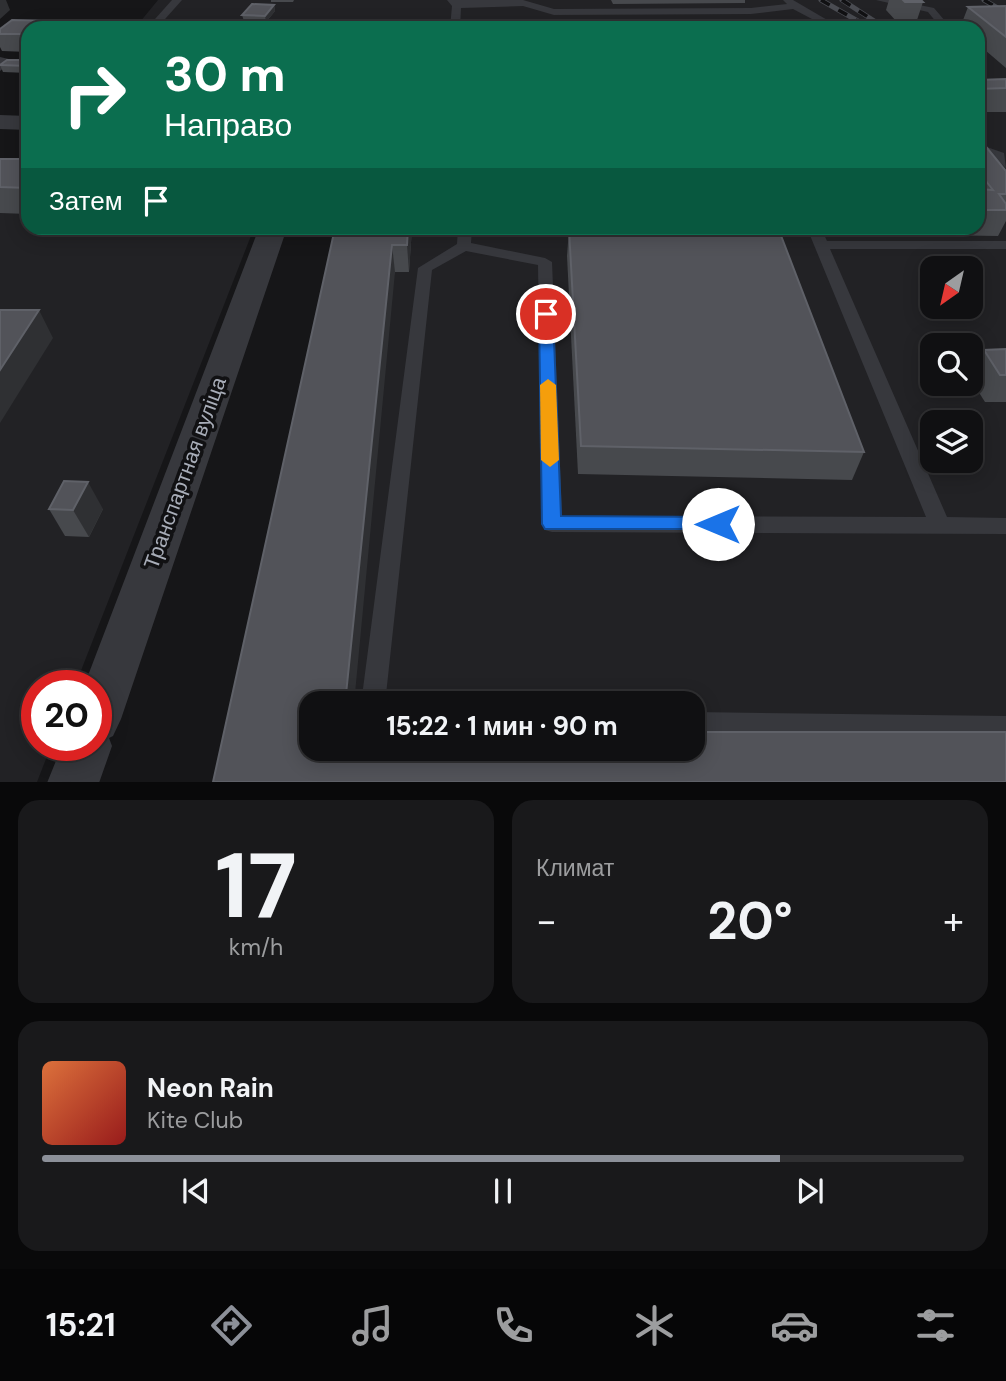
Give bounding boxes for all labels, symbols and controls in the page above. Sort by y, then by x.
text: 30 m [164,42,286,106]
icon: right [49,49,140,140]
text: Направо [164,104,292,146]
icon: arrive [137,182,175,220]
text: Затем [49,184,123,218]
north arrow [920,256,984,318]
map controls [920,256,983,473]
pin [516,284,576,344]
icon: arrive [527,295,565,333]
button: search [920,333,983,396]
street label: Транспартная вуліца [137,373,233,573]
button: layers [920,410,983,473]
position arrow [681,487,755,561]
speed limit sign: 20 [21,670,112,761]
text: 15:22 · 1 мин · 90 m [386,709,618,743]
text: 17 [215,827,297,945]
text: Климат [536,853,614,883]
text: 20° [707,887,793,955]
text: − [536,896,557,946]
text: + [943,896,964,946]
text: km/h [229,932,283,962]
text: Neon Rain [147,1071,274,1105]
text: Kite Club [147,1105,243,1135]
icon: previous [177,1172,215,1210]
icon: pause [484,1172,522,1210]
icon: next [791,1172,829,1210]
icon: directions [207,1301,256,1350]
icon: music [348,1301,397,1350]
icon: phone [489,1301,538,1350]
icon: climate [630,1301,679,1350]
icon: car [770,1301,819,1350]
icon: filters [911,1301,960,1350]
text: 15:21 [46,1304,116,1346]

